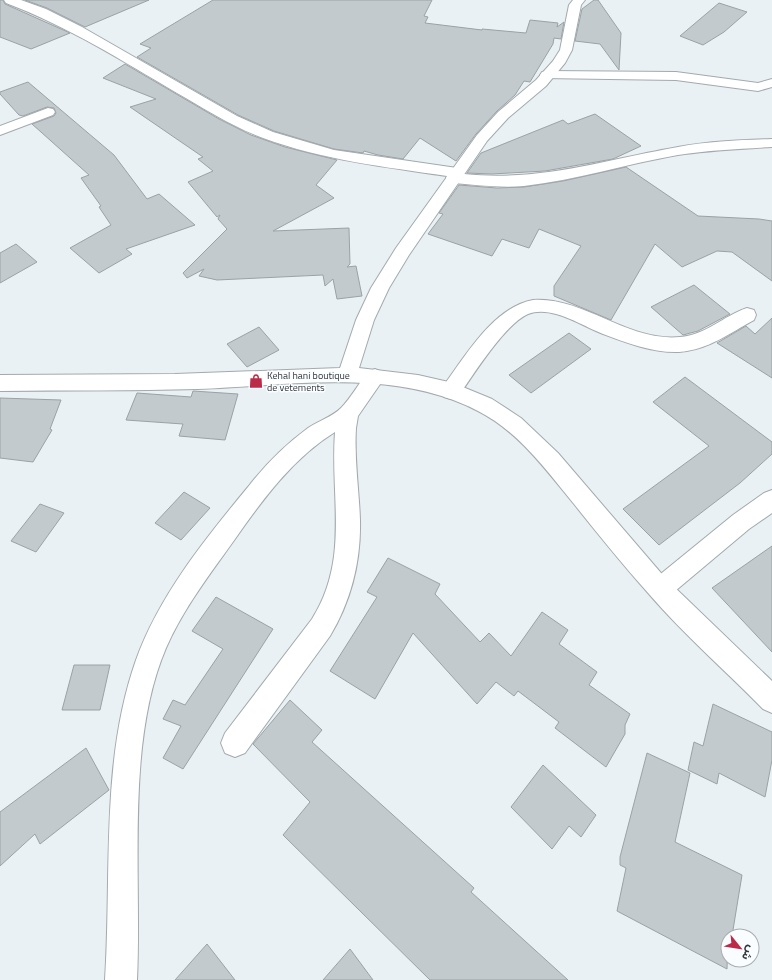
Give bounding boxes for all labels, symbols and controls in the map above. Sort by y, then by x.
place label: Kehal hani boutique de vetements [267,368,350,395]
shop icon: Kehal hani boutique de vetements [248,373,264,389]
north arrow [720,928,760,968]
text: ش [738,942,759,964]

